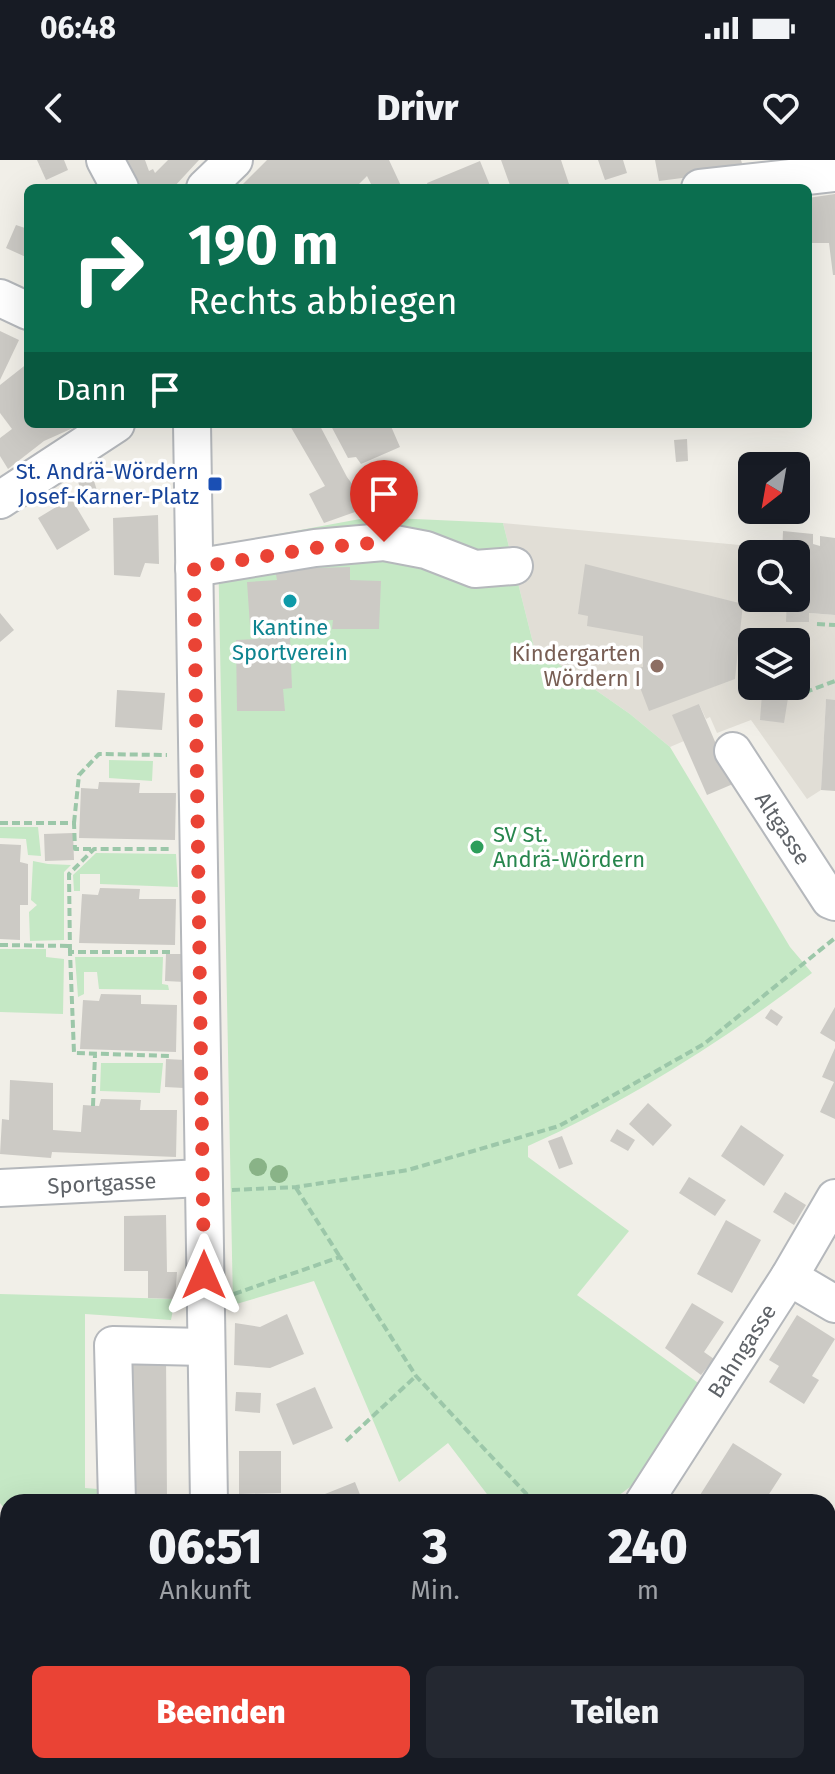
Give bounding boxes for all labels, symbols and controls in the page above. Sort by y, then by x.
text: 06:48 [40,10,116,46]
icon: back [32,86,76,130]
text: Drivr [377,86,458,130]
icon: heart [759,86,803,130]
text: 190 m [188,212,339,279]
icon: right [56,216,160,320]
text: Rechts abbiegen [188,280,458,324]
icon: arrive [143,368,187,412]
text: Dann [56,372,127,408]
north arrow [738,452,810,524]
map controls [738,452,810,700]
place label: St. Andrä-Wördern Josef-Karner-Platz [16,458,199,510]
pin [350,460,418,542]
icon: arrive [362,472,406,516]
marker: St. Andrä-Wördern Josef-Karner-Platz [206,475,224,493]
button: search [738,540,810,612]
marker: Kantine Sportverein [281,592,299,610]
place label: Kantine Sportverein [232,614,348,666]
button: layers [738,628,810,700]
place label: Kindergarten Wördern I [512,640,641,692]
marker: Kindergarten Wördern I [648,657,666,675]
street label: Altgasse [750,786,817,870]
place label: SV St. Andrä-Wördern [493,821,645,873]
marker: SV St. Andrä-Wördern [468,838,486,856]
street label: Sportgasse [47,1167,157,1199]
position arrow [162,1233,246,1317]
street label: Bahngasse [701,1299,782,1403]
text: 06:51 [148,1518,262,1576]
text: 3 [423,1518,448,1576]
text: 240 [608,1518,688,1576]
text: Ankunft [159,1575,251,1606]
text: Min. [411,1575,460,1606]
text: m [637,1575,659,1606]
button: Beenden [32,1666,410,1758]
button: Teilen [426,1666,804,1758]

